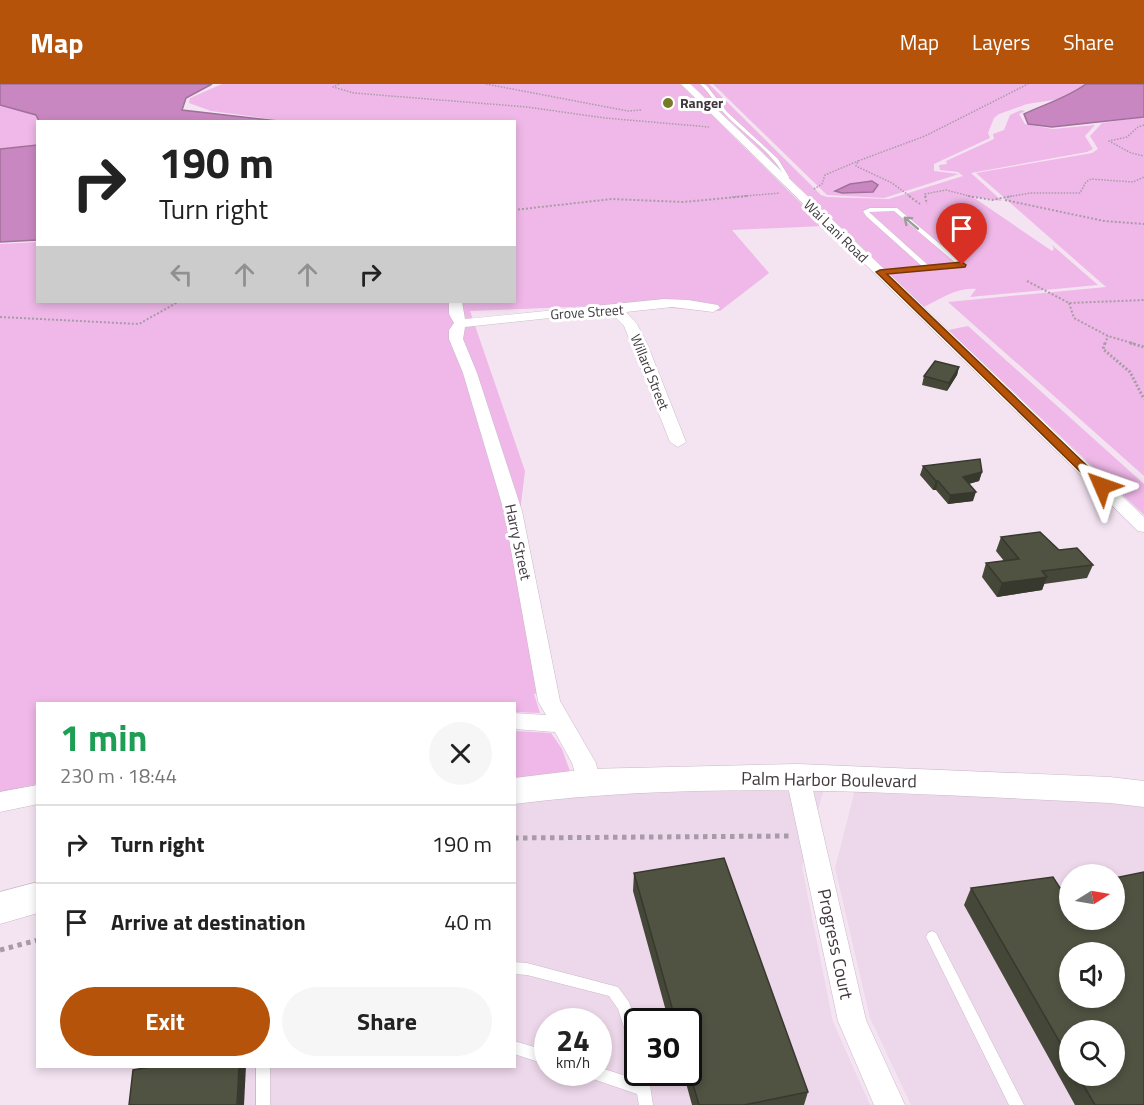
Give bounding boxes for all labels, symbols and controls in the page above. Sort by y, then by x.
text: Map [30,21,84,64]
text: Map [900,26,939,58]
text: Layers [972,26,1030,58]
text: Share [1063,26,1114,58]
place label: Ranger [680,92,723,113]
marker: Ranger [661,96,675,110]
text: 190 m [159,130,274,194]
icon: right [60,144,138,222]
text: Turn right [159,188,268,229]
street label: Wai Lani Road [799,194,874,267]
pin [936,203,987,265]
icon: arrive [945,212,978,245]
one-way arrow [904,216,919,230]
icon: left [165,258,198,291]
icon: ahead [228,258,261,291]
icon: ahead [291,258,324,291]
icon: right [354,258,387,291]
street label: Grove Street [550,298,624,325]
street label: Willard Street [626,331,675,413]
position arrow [1070,454,1134,518]
street label: Harry Street [499,502,538,583]
text: 1 min [60,710,147,765]
button: close [429,722,492,785]
text: 230 m · 18:44 [60,760,177,791]
street label: Palm Harbor Boulevard [741,764,917,795]
text: Turn right [111,827,205,861]
text: 190 m [432,827,492,861]
icon: right [60,828,93,861]
north arrow [1059,864,1125,930]
map controls [1059,864,1125,1086]
street label: Progress Court [811,886,861,1002]
text: Arrive at destination [111,905,306,939]
text: 40 m [444,905,492,939]
icon: arrive [60,906,93,939]
button: sound [1059,942,1125,1008]
button: Exit [60,987,270,1056]
button: Share [282,987,492,1056]
speed limit sign: 30 [624,1008,702,1086]
text: 24 [556,1017,590,1063]
button: search [1059,1020,1125,1086]
text: km/h [556,1051,590,1074]

